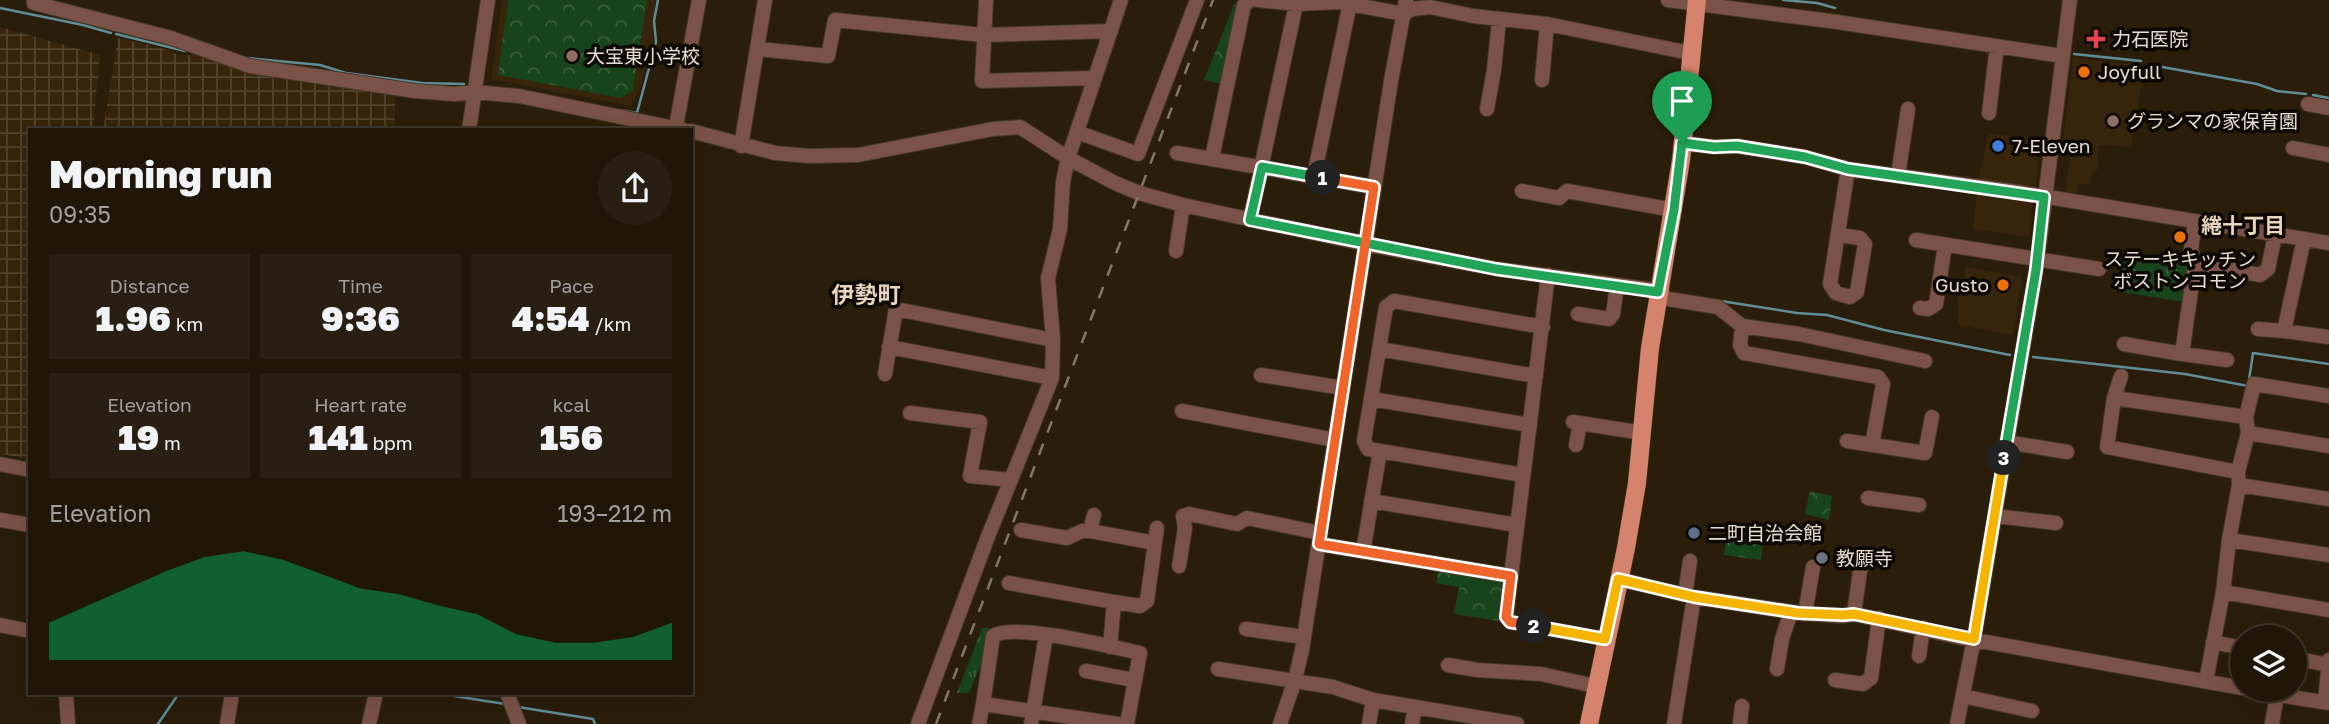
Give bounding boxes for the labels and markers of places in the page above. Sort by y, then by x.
place label: 力石医院 [2112,27,2188,50]
marker: 力石医院 [2086,29,2106,49]
place label: 大宝東小学校 [586,44,700,67]
marker: 大宝東小学校 [564,48,580,64]
place label: Joyfull [2098,60,2161,83]
marker: Joyfull [2076,64,2092,80]
pin [1652,71,1712,143]
place label: グランマの家保育園 [2127,109,2298,132]
marker: グランマの家保育園 [2105,113,2121,129]
place label: 7-Eleven [2012,134,2090,157]
marker: 7-Eleven [1990,138,2006,154]
pin: 1 [1306,160,1340,196]
marker: ステーキキッチン ボストンコモン [2172,229,2188,245]
place label: ステーキキッチン ボストンコモン [2104,247,2256,292]
place label: Gusto [1935,273,1989,296]
marker: Gusto [1995,277,2011,293]
pin: 3 [1986,440,2022,476]
place label: 二町自治会館 [1708,521,1822,544]
marker: 二町自治会館 [1686,525,1702,541]
place label: 教願寺 [1836,546,1893,569]
marker: 教願寺 [1814,550,1830,566]
pin: 2 [1516,608,1552,644]

